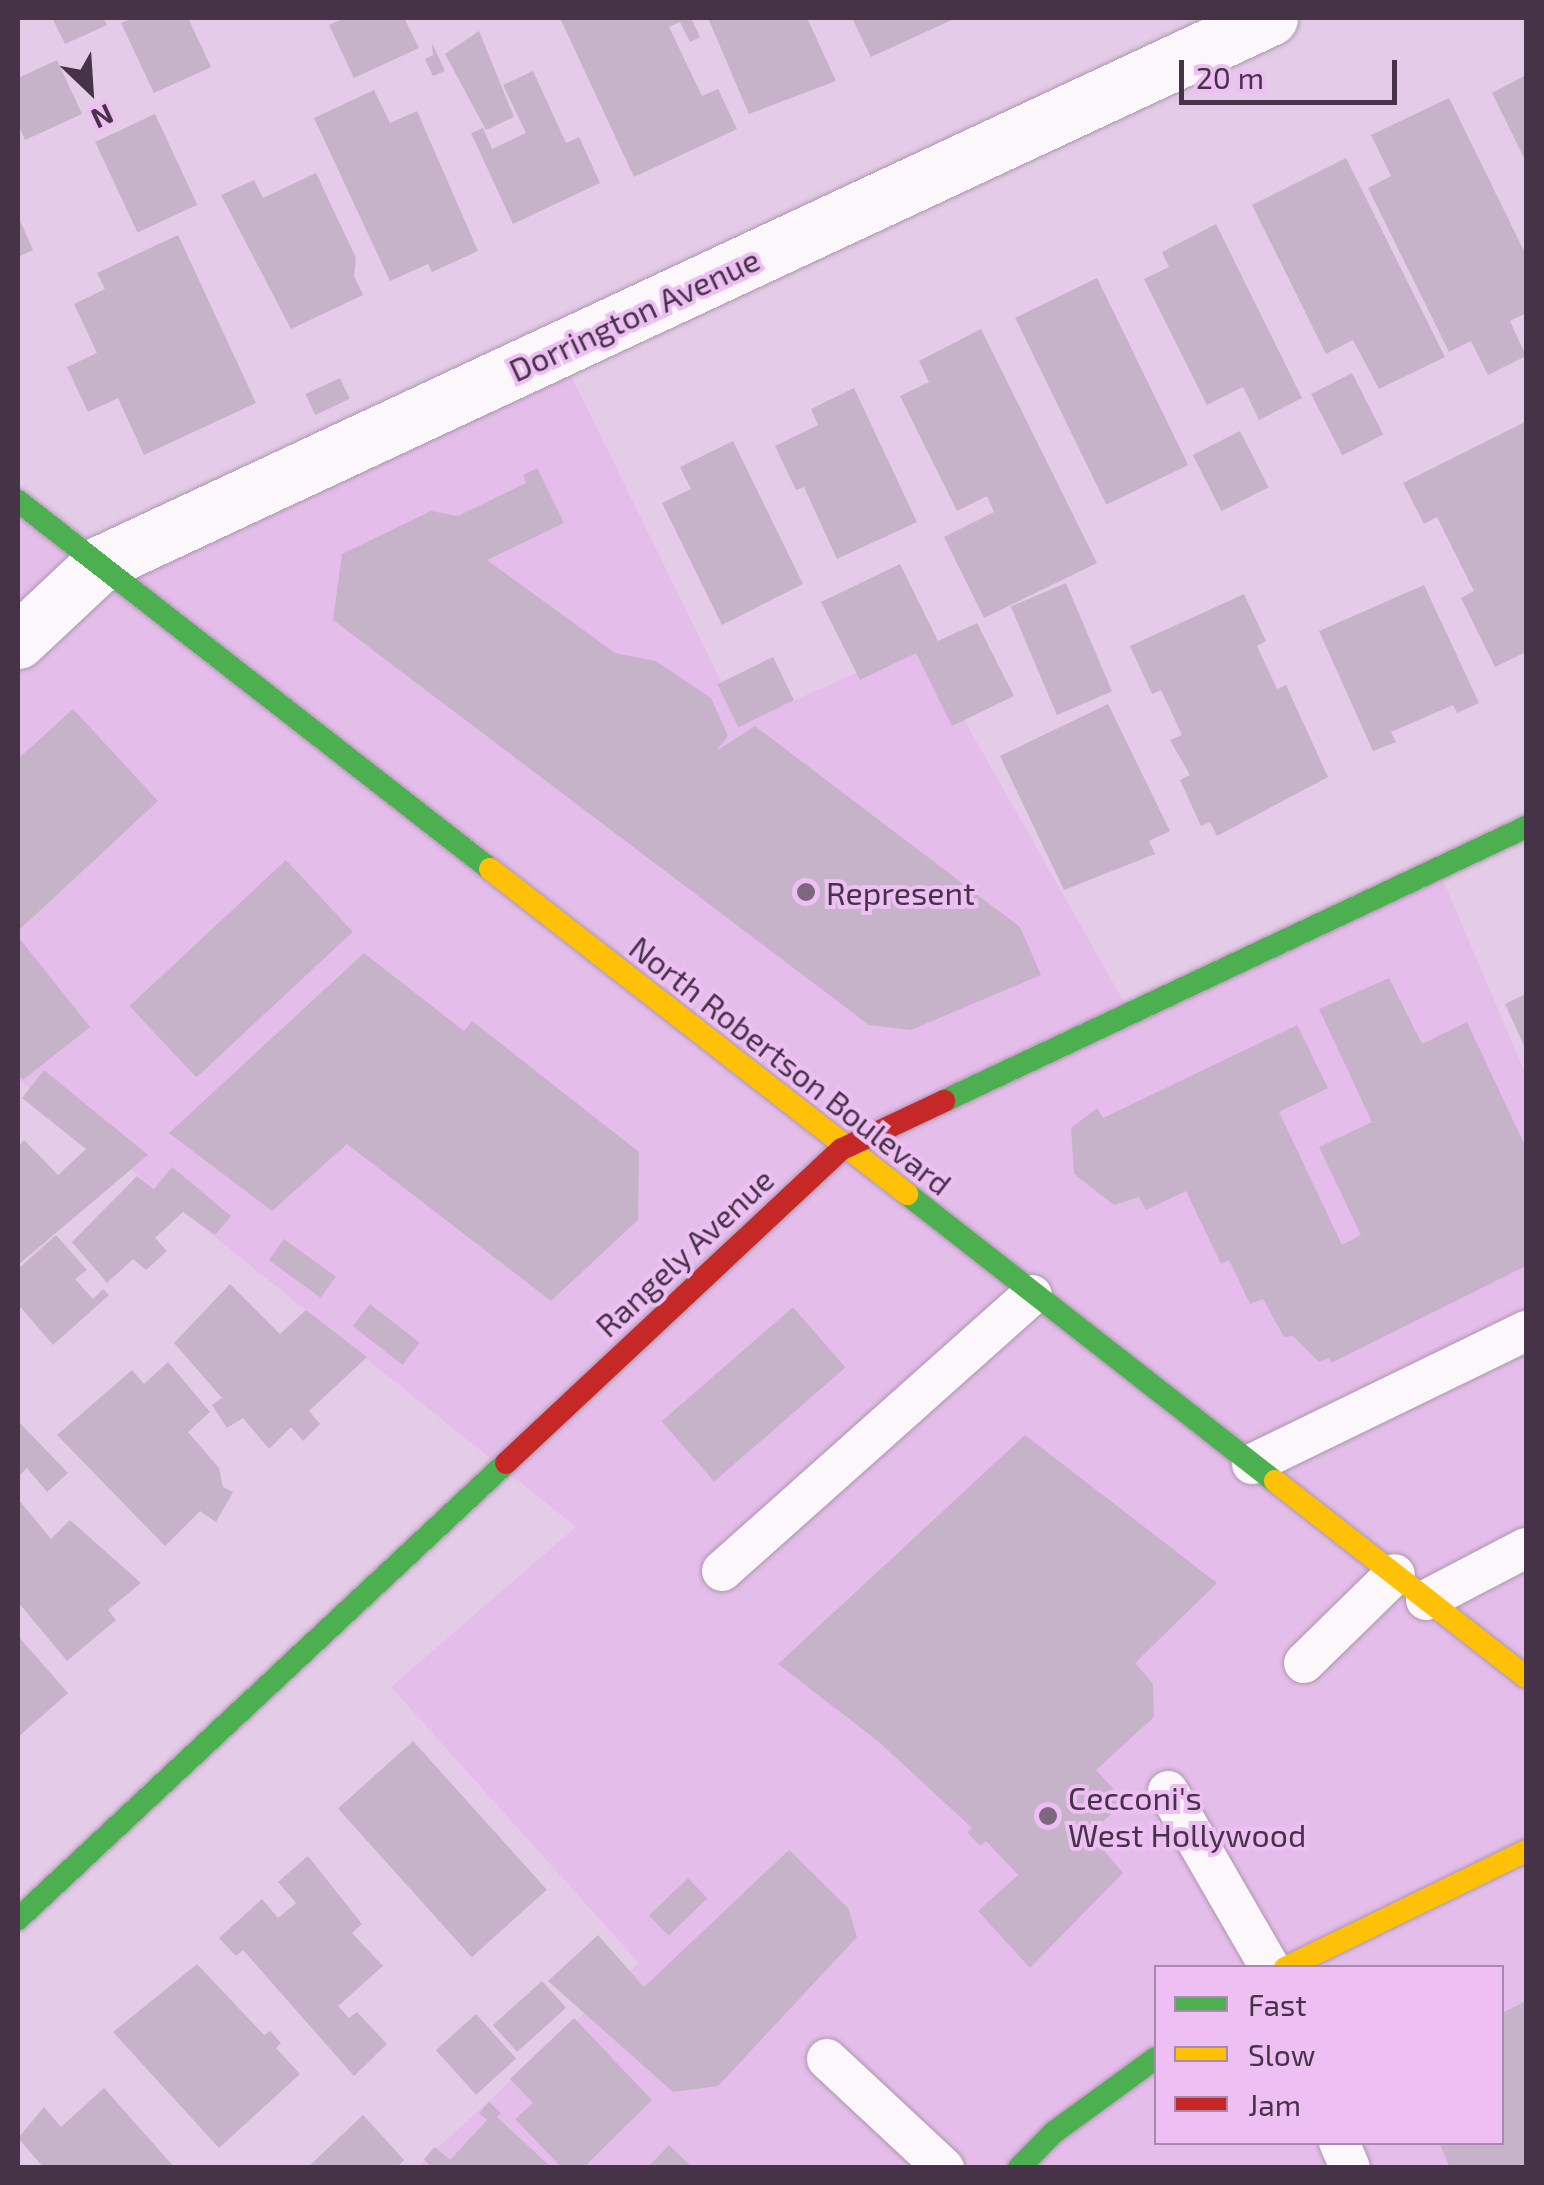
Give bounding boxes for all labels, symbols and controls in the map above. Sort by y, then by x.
north arrow [40,40,140,140]
scale bar [1184,40,1402,102]
text: 20 m [1196,59,1264,95]
text: N [86,98,119,137]
street label: Dorrington Avenue [502,239,766,389]
place label: Represent [826,873,975,911]
marker: Represent [795,881,817,903]
street label: North Robertson Boulevard [622,927,960,1203]
street label: Rangely Avenue [586,1159,782,1345]
place label: Cecconi's West Hollywood [1068,1779,1306,1854]
marker: Cecconi's West Hollywood [1037,1805,1059,1827]
legend [1154,1965,1504,2145]
text: Fast [1248,1986,1307,2022]
text: Slow [1248,2036,1315,2072]
text: Jam [1248,2086,1301,2122]

